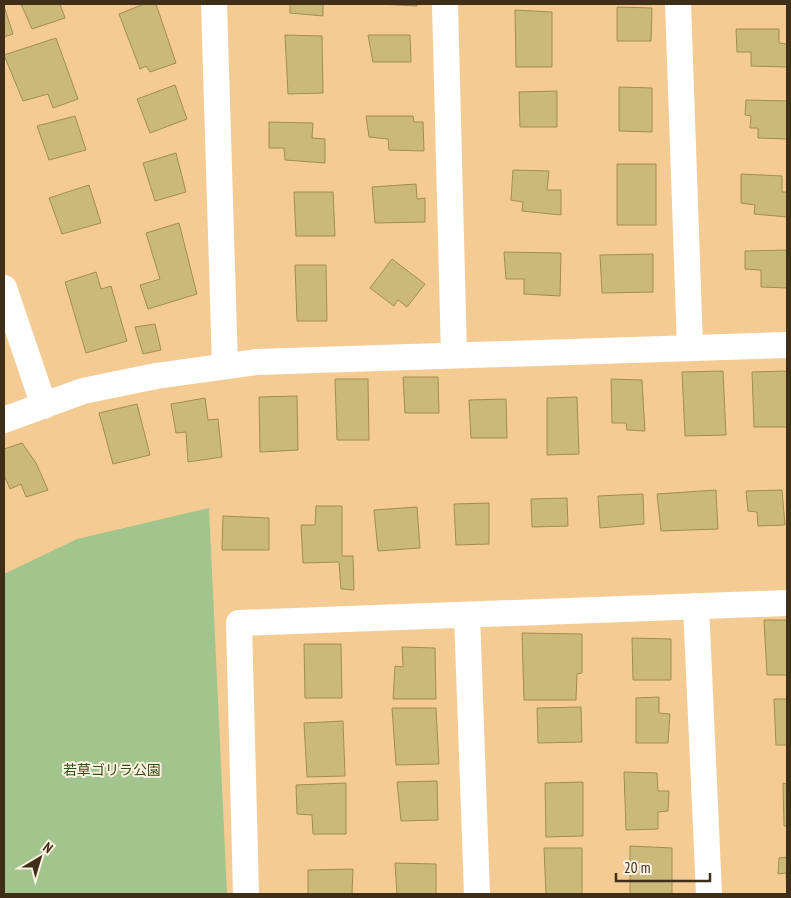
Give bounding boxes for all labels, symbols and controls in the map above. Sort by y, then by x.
park label: 若草ゴリラ公園 [63,761,161,779]
north arrow [15,833,65,883]
text: N [39,838,57,857]
scale bar [616,850,710,882]
text: 20 m [624,858,650,877]

